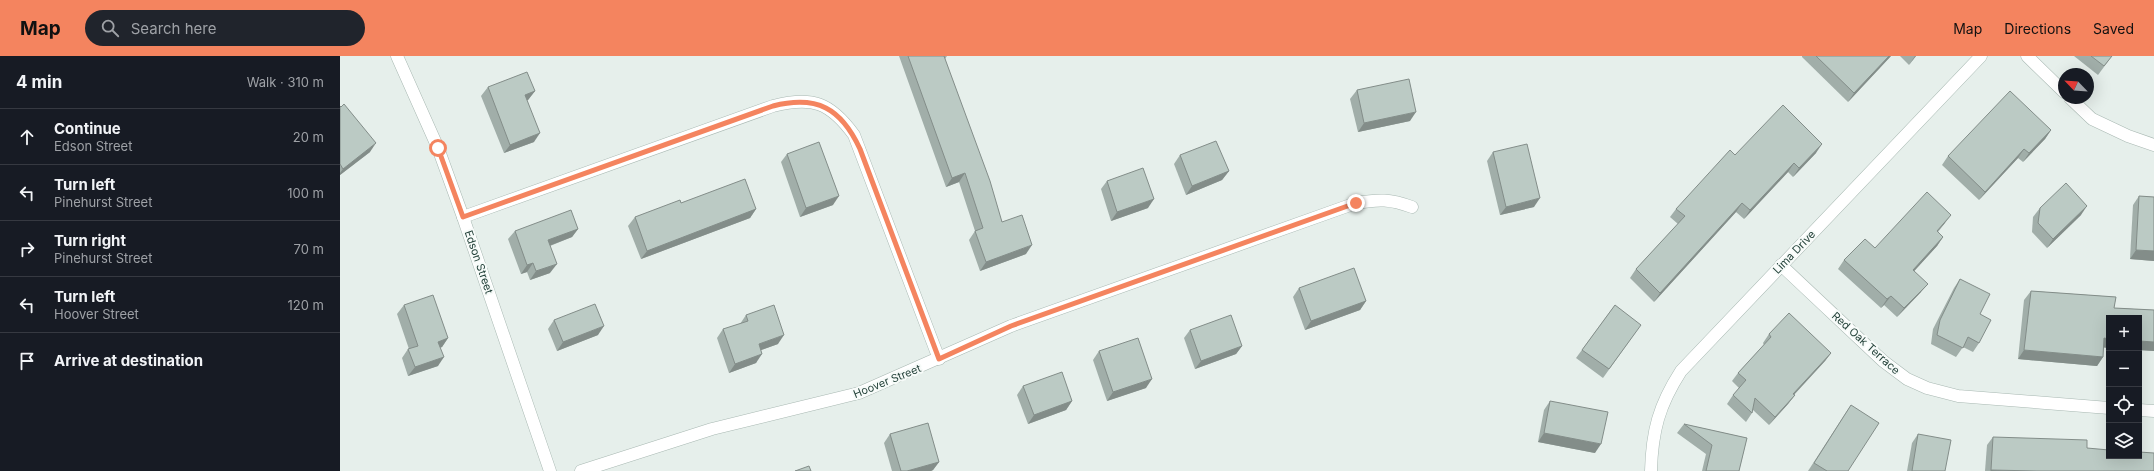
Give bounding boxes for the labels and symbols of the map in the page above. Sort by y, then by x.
north arrow [2058,68,2094,104]
route start [429,139,447,157]
route end [1347,194,1365,212]
street label: Lima Drive [1770,227,1818,277]
street label: Edson Street [462,228,497,296]
street label: Red Oak Terrace [1829,309,1903,377]
street label: Hoover Street [851,361,923,401]

